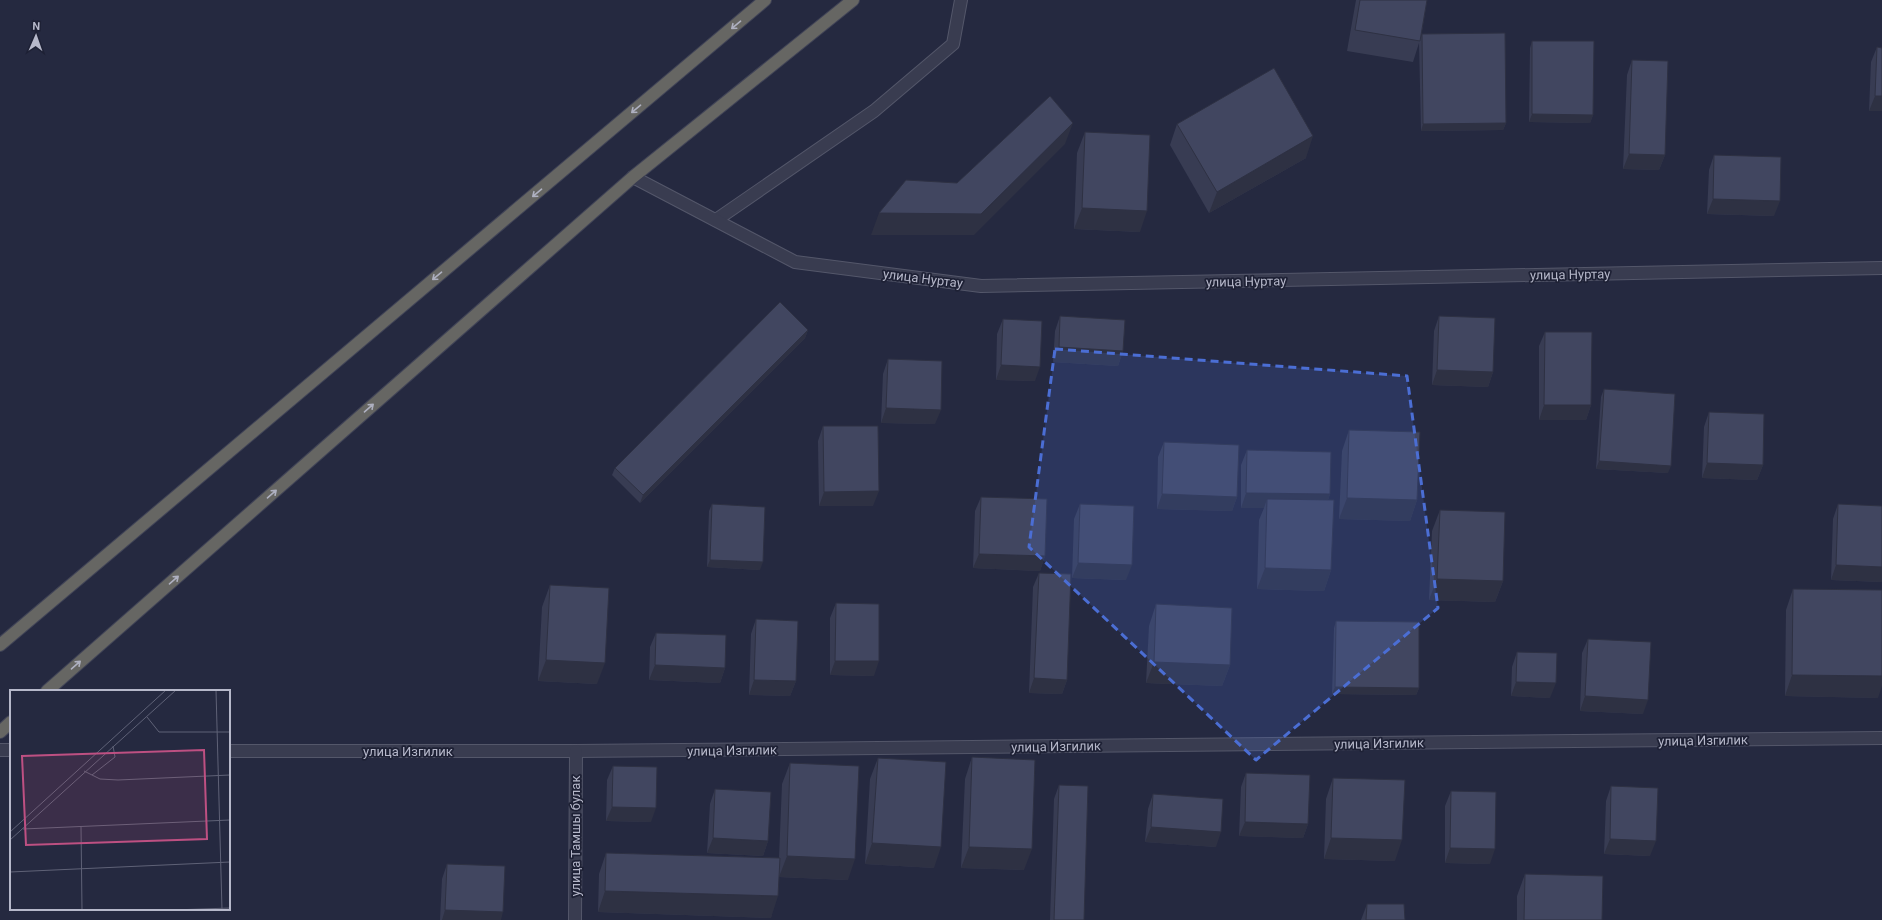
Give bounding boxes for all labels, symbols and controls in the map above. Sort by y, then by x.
north arrow [16,16,56,56]
text: N [32,20,41,33]
one-way arrow [730,21,741,30]
one-way arrow [631,104,642,113]
one-way arrow [531,188,542,197]
street label: улица Нуртау [882,266,964,291]
street label: улица Нуртау [1530,266,1610,283]
one-way arrow [432,272,443,281]
street label: улица Нуртау [1206,273,1286,290]
one-way arrow [364,404,374,413]
one-way arrow [266,489,277,498]
one-way arrow [169,575,179,584]
one-way arrow [71,661,81,670]
inset map [10,690,230,910]
street label: улица Изгилик [1658,732,1748,749]
street label: улица Изгилик [1334,735,1424,752]
street label: улица Изгилик [1011,738,1101,755]
street label: улица Изгилик [687,742,777,759]
street label: улица Изгилик [363,744,453,759]
street label: улица Тамшы булак [568,776,583,896]

